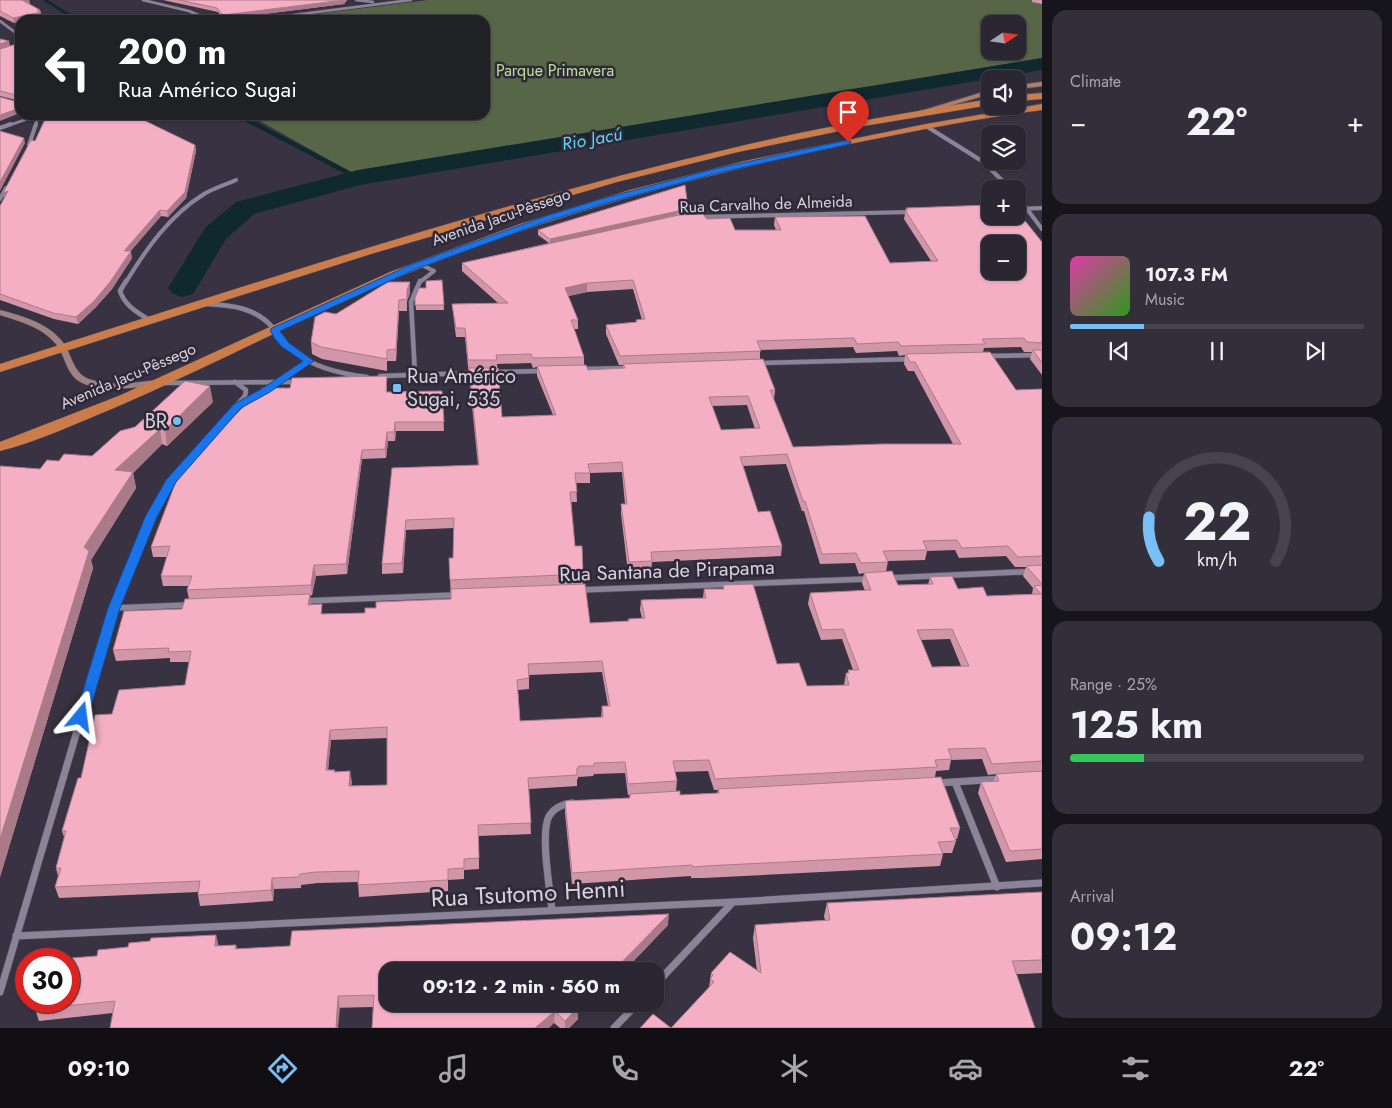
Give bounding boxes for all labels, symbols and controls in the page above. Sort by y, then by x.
north arrow [981,15,1026,60]
map controls [981,15,1026,280]
text: 200 m [118,27,227,77]
icon: left [35,35,100,100]
park label: Parque Primavera [496,59,614,82]
button: sound [981,70,1026,115]
text: Climate [1070,70,1121,93]
text: Rua Américo Sugai [118,73,297,105]
pin [827,91,869,142]
text: 22° [1186,94,1247,149]
icon: arrive [834,98,862,126]
text: − [1070,102,1087,143]
text: + [1347,102,1364,143]
water label: Rio Jacú [560,121,624,157]
button: layers [981,125,1026,170]
button: + [981,180,1026,225]
street label: Avenida Jacu-Pêssego [428,182,574,252]
street label: Rua Carvalho de Almeida [679,189,853,219]
button: − [981,235,1026,280]
text: 107.3 FM [1145,261,1228,288]
text: Music [1145,288,1185,311]
street label: Avenida Jacu-Pêssego [57,337,200,415]
icon: previous [1105,337,1133,365]
icon: pause [1203,337,1231,365]
icon: next [1301,337,1329,365]
place label: Rua Américo Sugai, 535 [407,362,516,414]
marker: Rua Américo Sugai, 535 [391,382,403,394]
place label: BR [145,407,167,436]
marker: BR [171,415,183,427]
text: 22 [1183,484,1251,560]
text: km/h [1197,547,1237,573]
street label: Rua Santana de Pirapama [559,553,775,589]
text: Range · 25% [1070,673,1157,696]
position arrow [54,690,106,742]
text: 125 km [1070,697,1203,752]
street label: Rua Tsutomo Henni [430,870,626,916]
text: Arrival [1070,885,1114,908]
text: 09:12 [1070,909,1177,964]
speed limit sign: 30 [15,948,80,1013]
text: 09:12 · 2 min · 560 m [423,973,620,1000]
icon: directions [265,1051,300,1086]
icon: music [436,1051,471,1086]
icon: phone [607,1051,642,1086]
icon: climate [777,1051,812,1086]
icon: car [948,1051,983,1086]
icon: filters [1118,1051,1153,1086]
text: 09:10 [68,1052,130,1084]
text: 22° [1289,1052,1324,1084]

